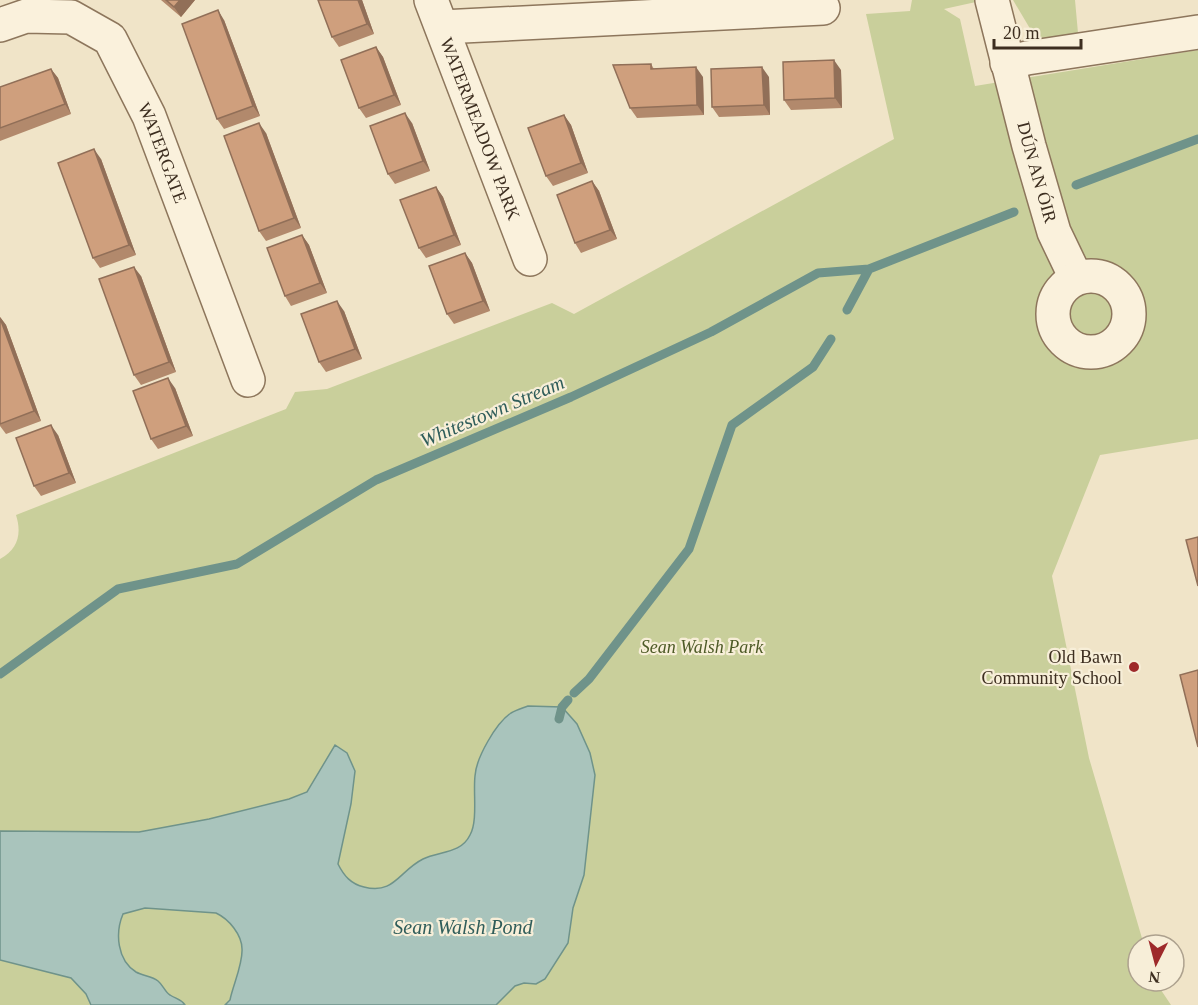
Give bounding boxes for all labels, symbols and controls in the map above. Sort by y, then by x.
scale bar [994,12,1081,50]
text: 20 m [1003,23,1040,43]
street label: WATERMEADOW PARK [436,35,524,223]
street label: WATERGATE [134,99,191,206]
street label: DÚN AN ÓIR [1013,120,1061,225]
water label: Whitestown Stream [417,371,567,451]
park label: Sean Walsh Park [641,637,764,657]
place label: Old Bawn Community School [981,647,1122,688]
marker: Old Bawn Community School [1127,660,1141,674]
water label: Sean Walsh Pond [393,916,534,938]
north arrow [1126,933,1186,993]
text: N [1147,968,1161,986]

